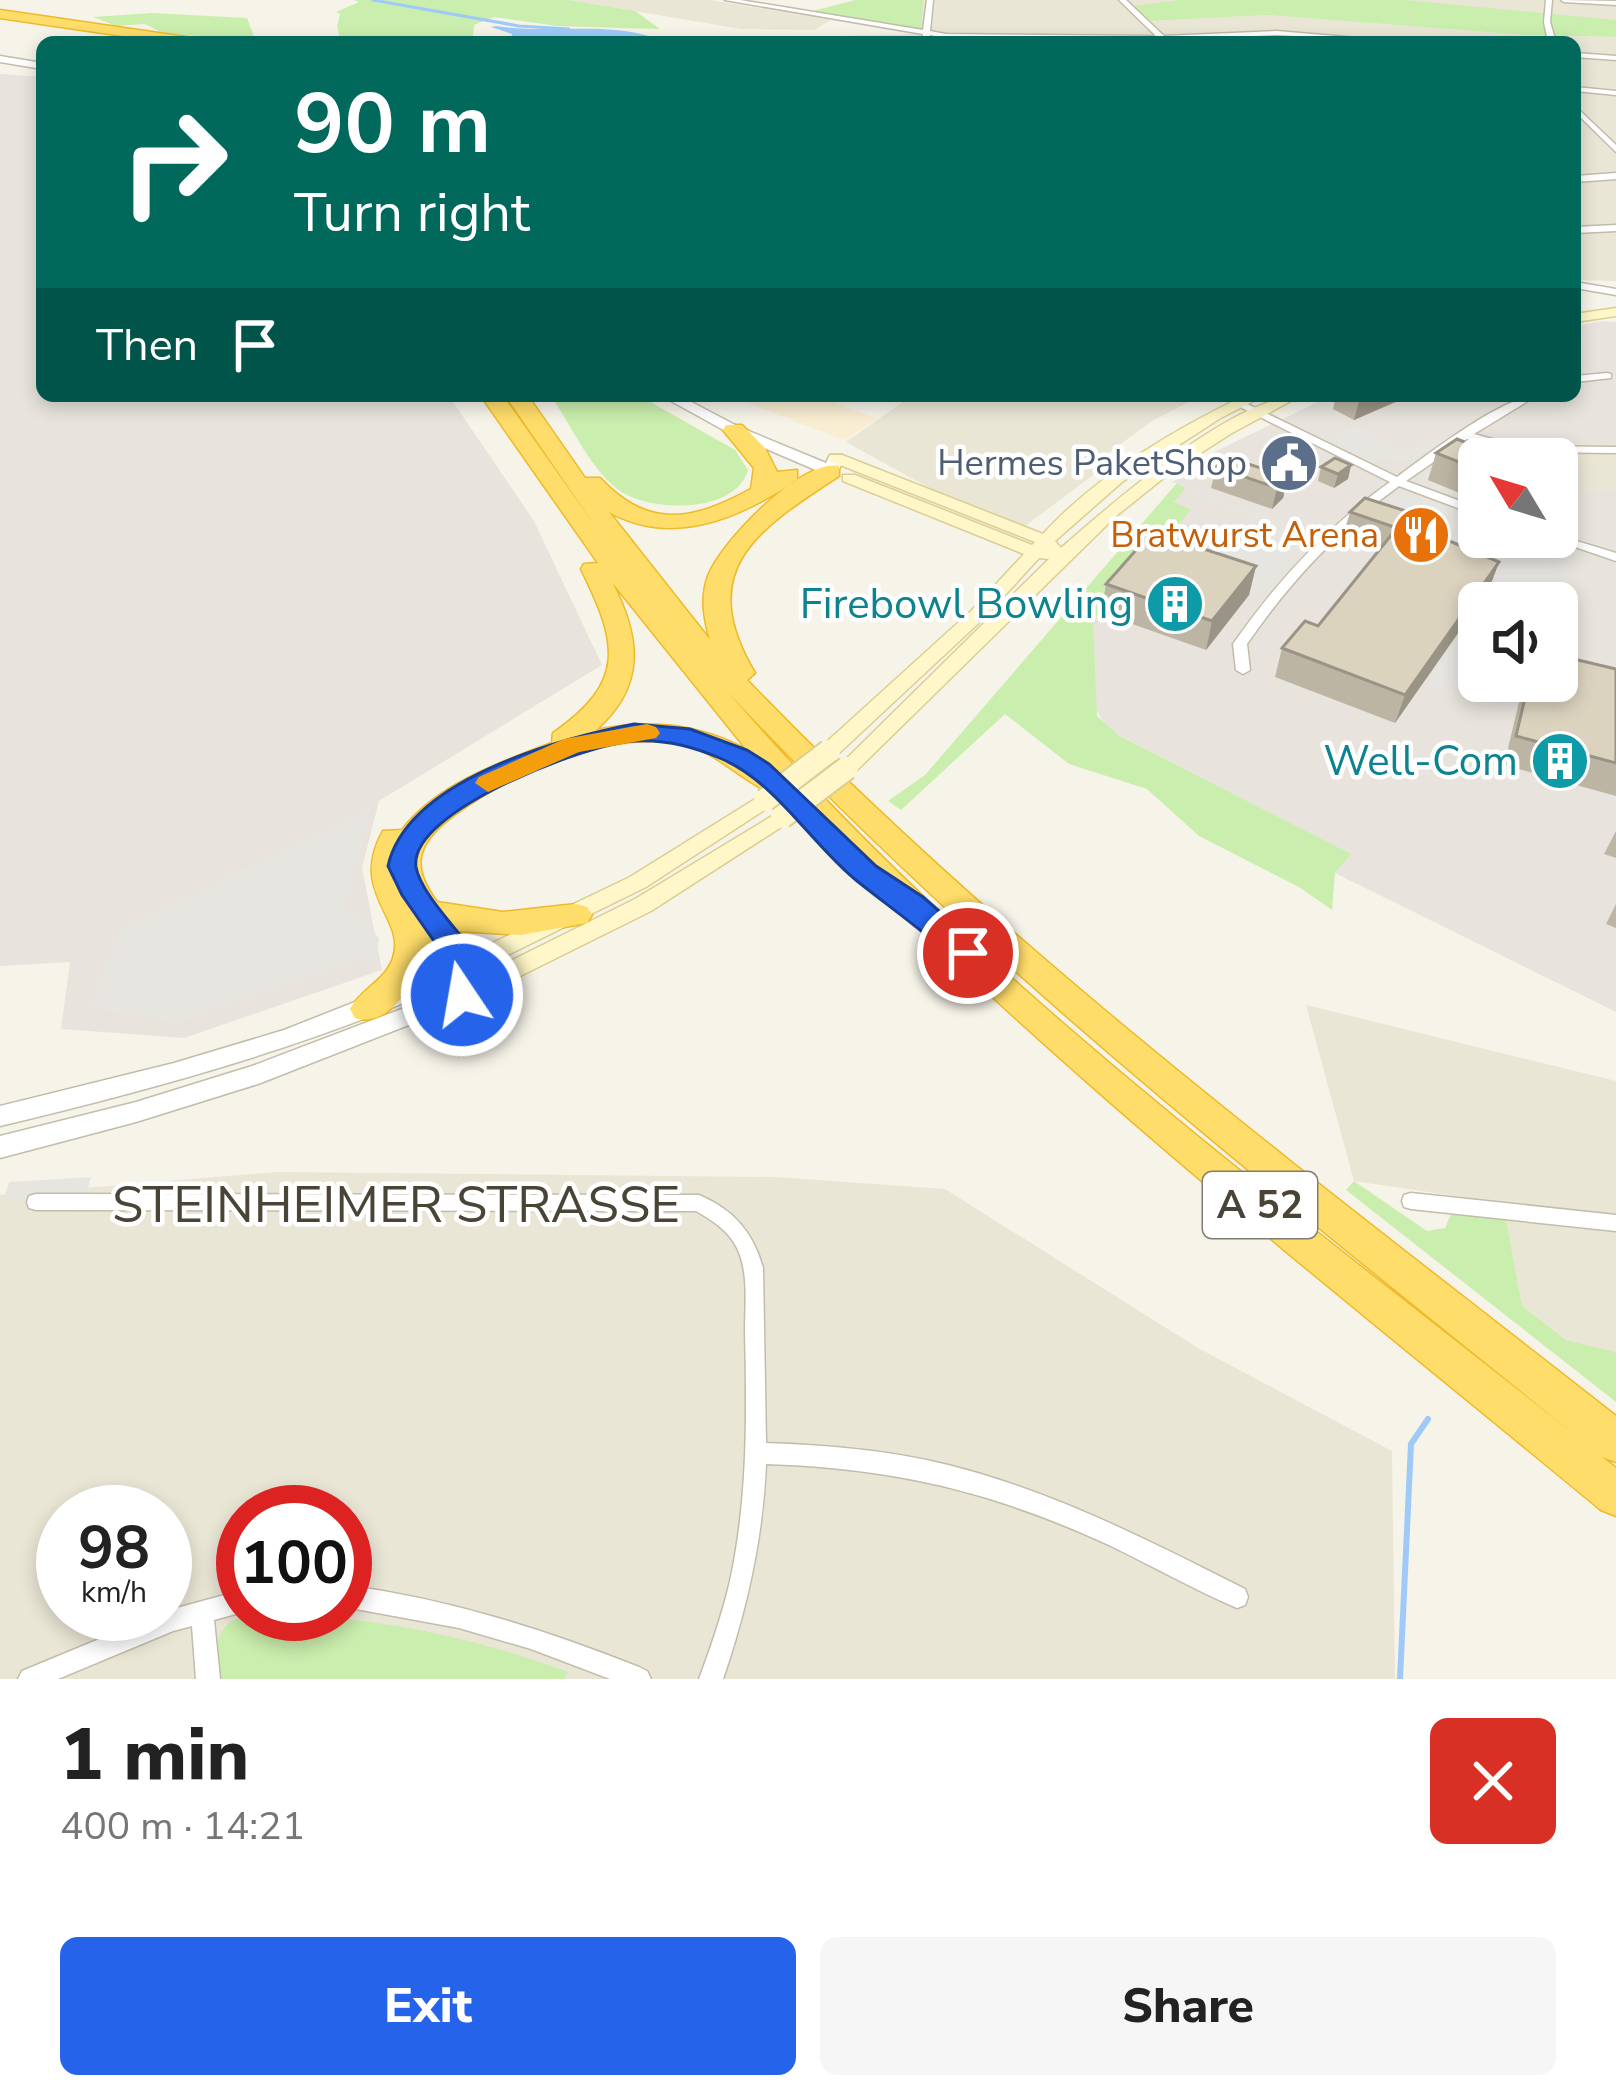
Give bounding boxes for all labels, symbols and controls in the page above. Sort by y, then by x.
text: 90 m [294,67,491,182]
icon: right [96,84,252,240]
text: Turn right [294,176,530,250]
icon: arrive [222,312,288,378]
text: Then [96,315,198,376]
public building icon: Hermes PaketShop [1258,432,1320,494]
north arrow [1458,438,1578,558]
map controls [1458,438,1578,702]
place label: Hermes PaketShop [937,439,1247,488]
restaurant icon: Bratwurst Arena [1390,504,1452,566]
place label: Bratwurst Arena [1110,511,1379,560]
building icon: Firebowl Bowling [1144,573,1206,635]
place label: Firebowl Bowling [800,576,1133,633]
button: sound [1458,582,1578,702]
building icon: Well-Com [1529,730,1591,792]
place label: Well-Com [1323,733,1518,790]
pin [917,902,1019,1004]
icon: arrive [935,920,1001,986]
position arrow [399,932,525,1058]
street label: STEINHEIMER STRASSE [112,1170,680,1240]
road number: A 52 [1203,1172,1317,1238]
speed limit sign: 100 [216,1485,372,1641]
text: 98 [78,1507,150,1589]
text: km/h [81,1572,147,1613]
text: 1 min [60,1706,249,1804]
button: close [1430,1718,1556,1844]
text: 400 m · 14:21 [60,1800,305,1853]
button: Exit [60,1937,796,2075]
button: Share [820,1937,1556,2075]

